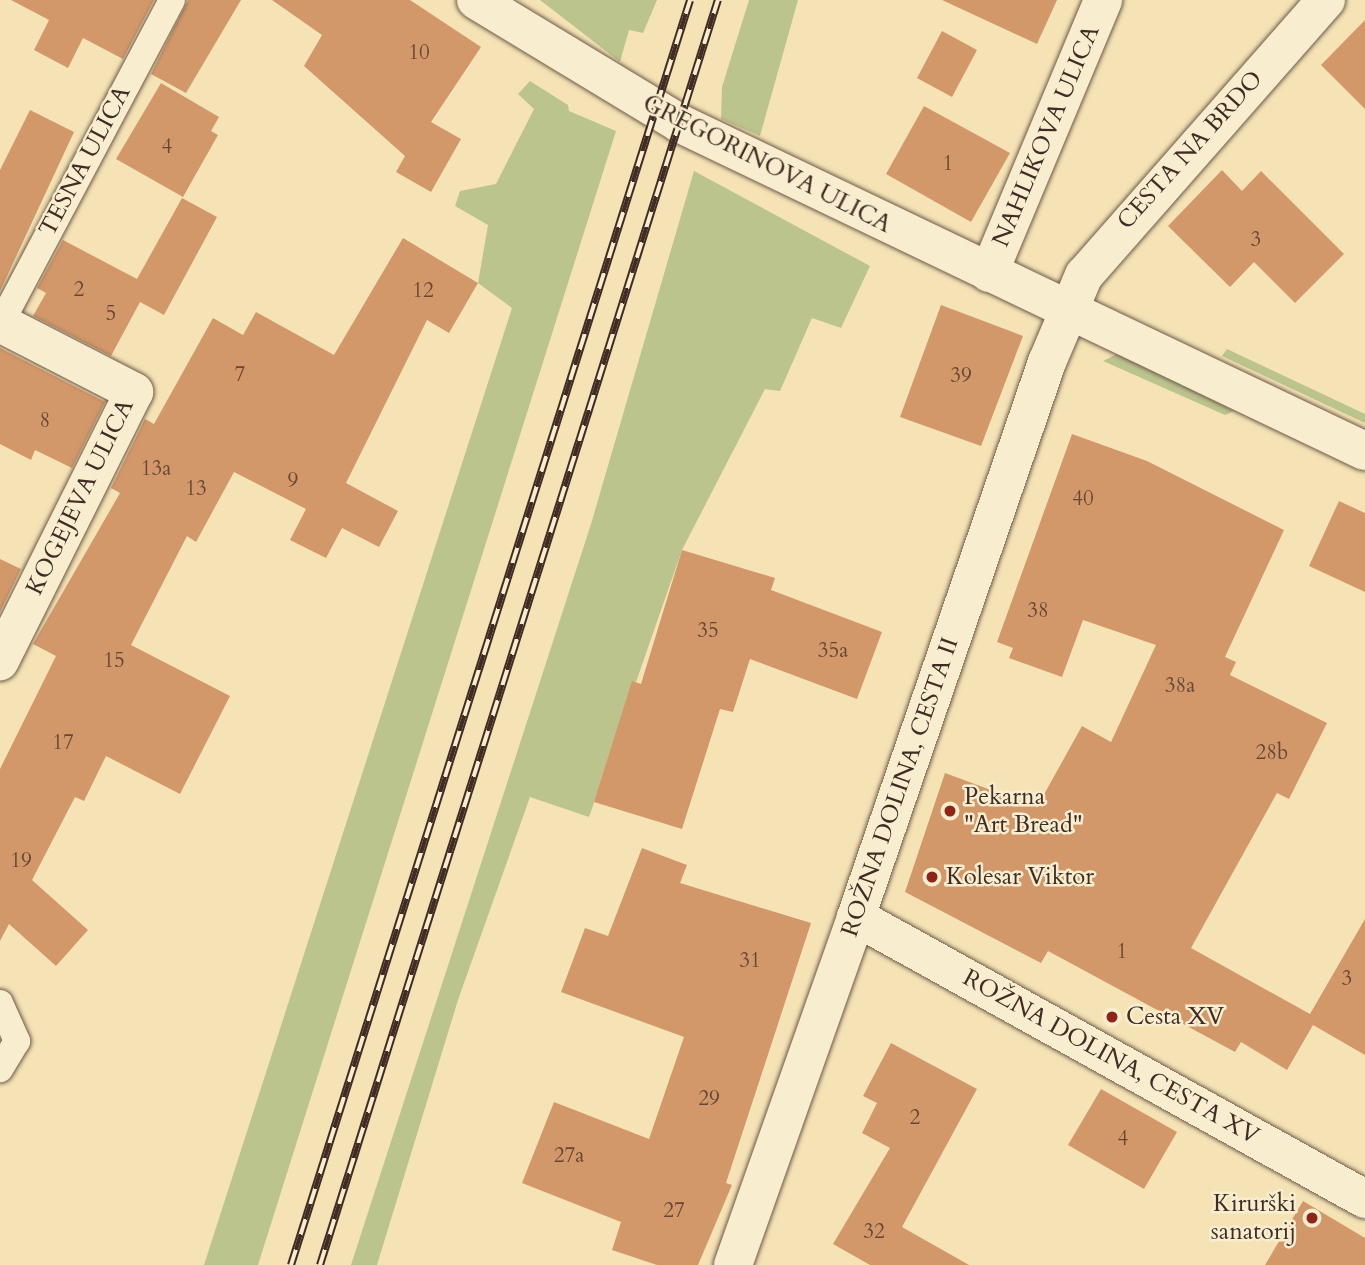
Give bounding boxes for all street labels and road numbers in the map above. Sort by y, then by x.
street label: NAHLIKOVA ULICA [986,21,1106,251]
street label: CESTA NA BRDO [1111,65,1269,235]
street label: TESNA ULICA [33,81,137,241]
street label: GREGORINOVA ULICA [638,89,896,239]
street label: KOGEJEVA ULICA [20,394,140,600]
street label: ROŽNA DOLINA, CESTA II [835,634,965,940]
street label: ROŽNA DOLINA, CESTA XV [958,963,1264,1151]

